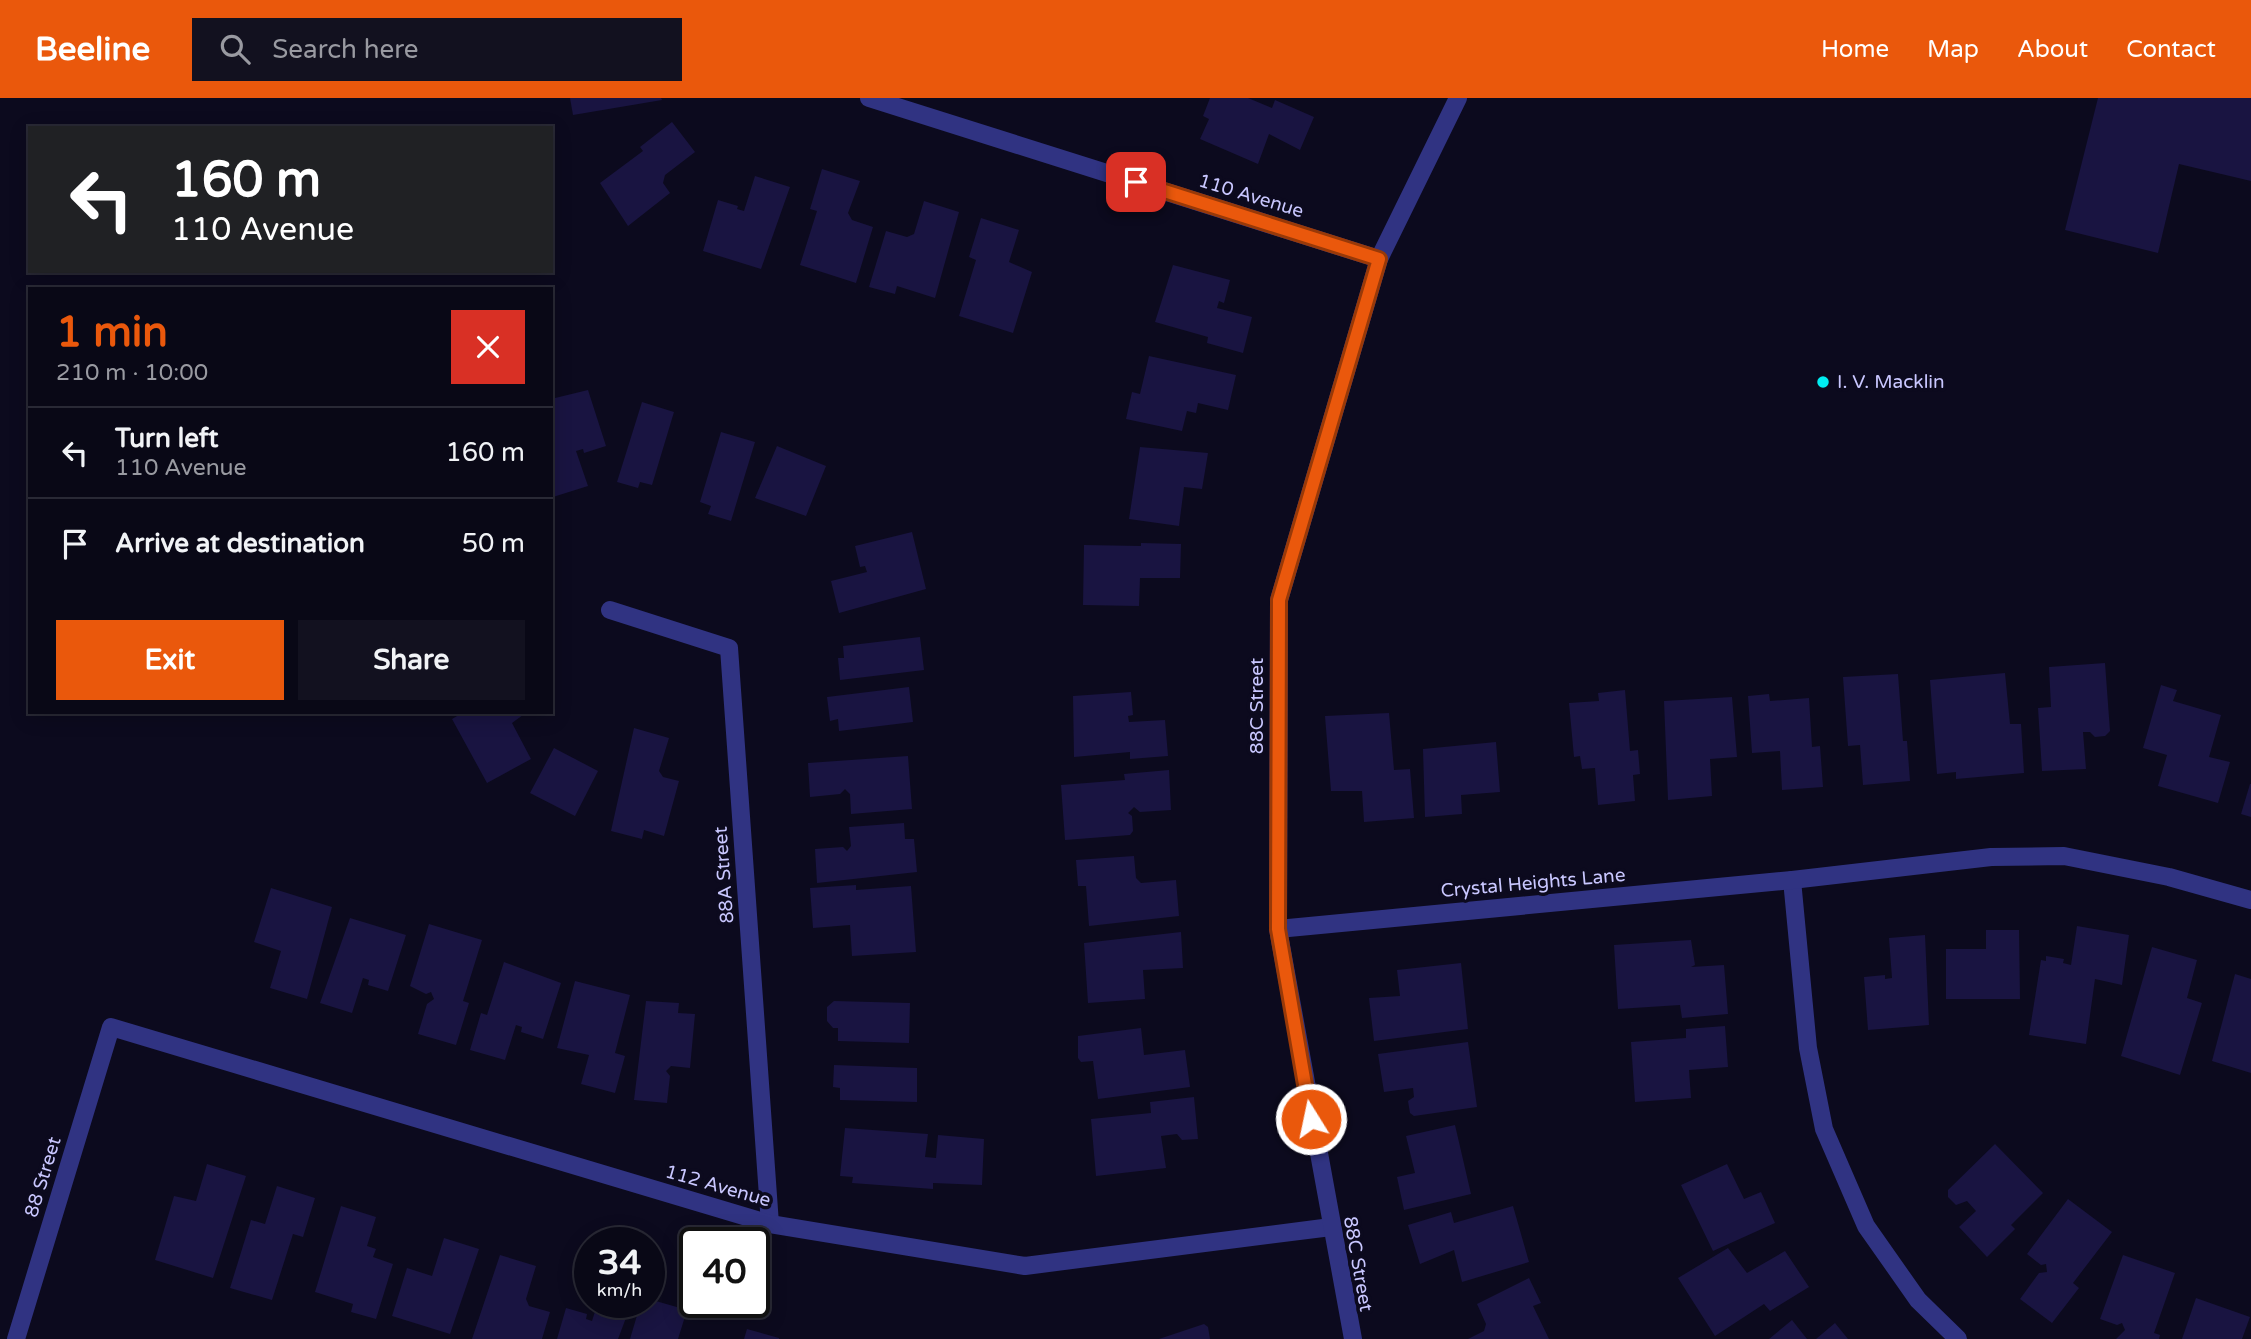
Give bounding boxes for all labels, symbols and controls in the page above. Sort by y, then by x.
search box [192,18,682,81]
text: Beeline [35,30,150,69]
icon: search [216,30,254,68]
text: Search here [272,34,418,65]
text: Home [1821,35,1889,64]
text: Map [1927,35,1979,64]
text: About [2017,35,2088,64]
text: Contact [2126,35,2216,64]
text: 160 m [171,151,321,210]
pin [1106,152,1166,212]
icon: left [56,154,147,245]
icon: arrive [1117,163,1155,201]
street label: 110 Avenue [1196,170,1306,222]
text: 110 Avenue [171,211,354,249]
text: 1 min [56,307,168,358]
button: close [451,310,525,384]
text: 210 m · 10:00 [56,359,208,387]
place label: I. V. Macklin [1837,371,1945,393]
marker: I. V. Macklin [1815,374,1831,390]
text: Turn left [115,423,218,454]
icon: left [56,434,94,472]
text: 160 m [445,437,525,468]
text: 110 Avenue [115,454,247,482]
icon: arrive [56,525,94,563]
text: Arrive at destination [115,528,365,559]
text: 50 m [462,528,525,559]
button: Exit [56,620,284,700]
button: Share [298,620,525,700]
street label: 88C Street [1246,658,1268,754]
street label: 88A Street [710,826,738,924]
street label: Crystal Heights Lane [1440,864,1626,902]
position arrow [1274,1082,1348,1156]
street label: 88 Street [20,1134,66,1220]
street label: 112 Avenue [663,1160,773,1212]
street label: 88C Street [1339,1215,1377,1313]
speed limit sign: 40 [679,1227,770,1318]
text: 34 [598,1242,641,1284]
text: km/h [597,1279,642,1301]

